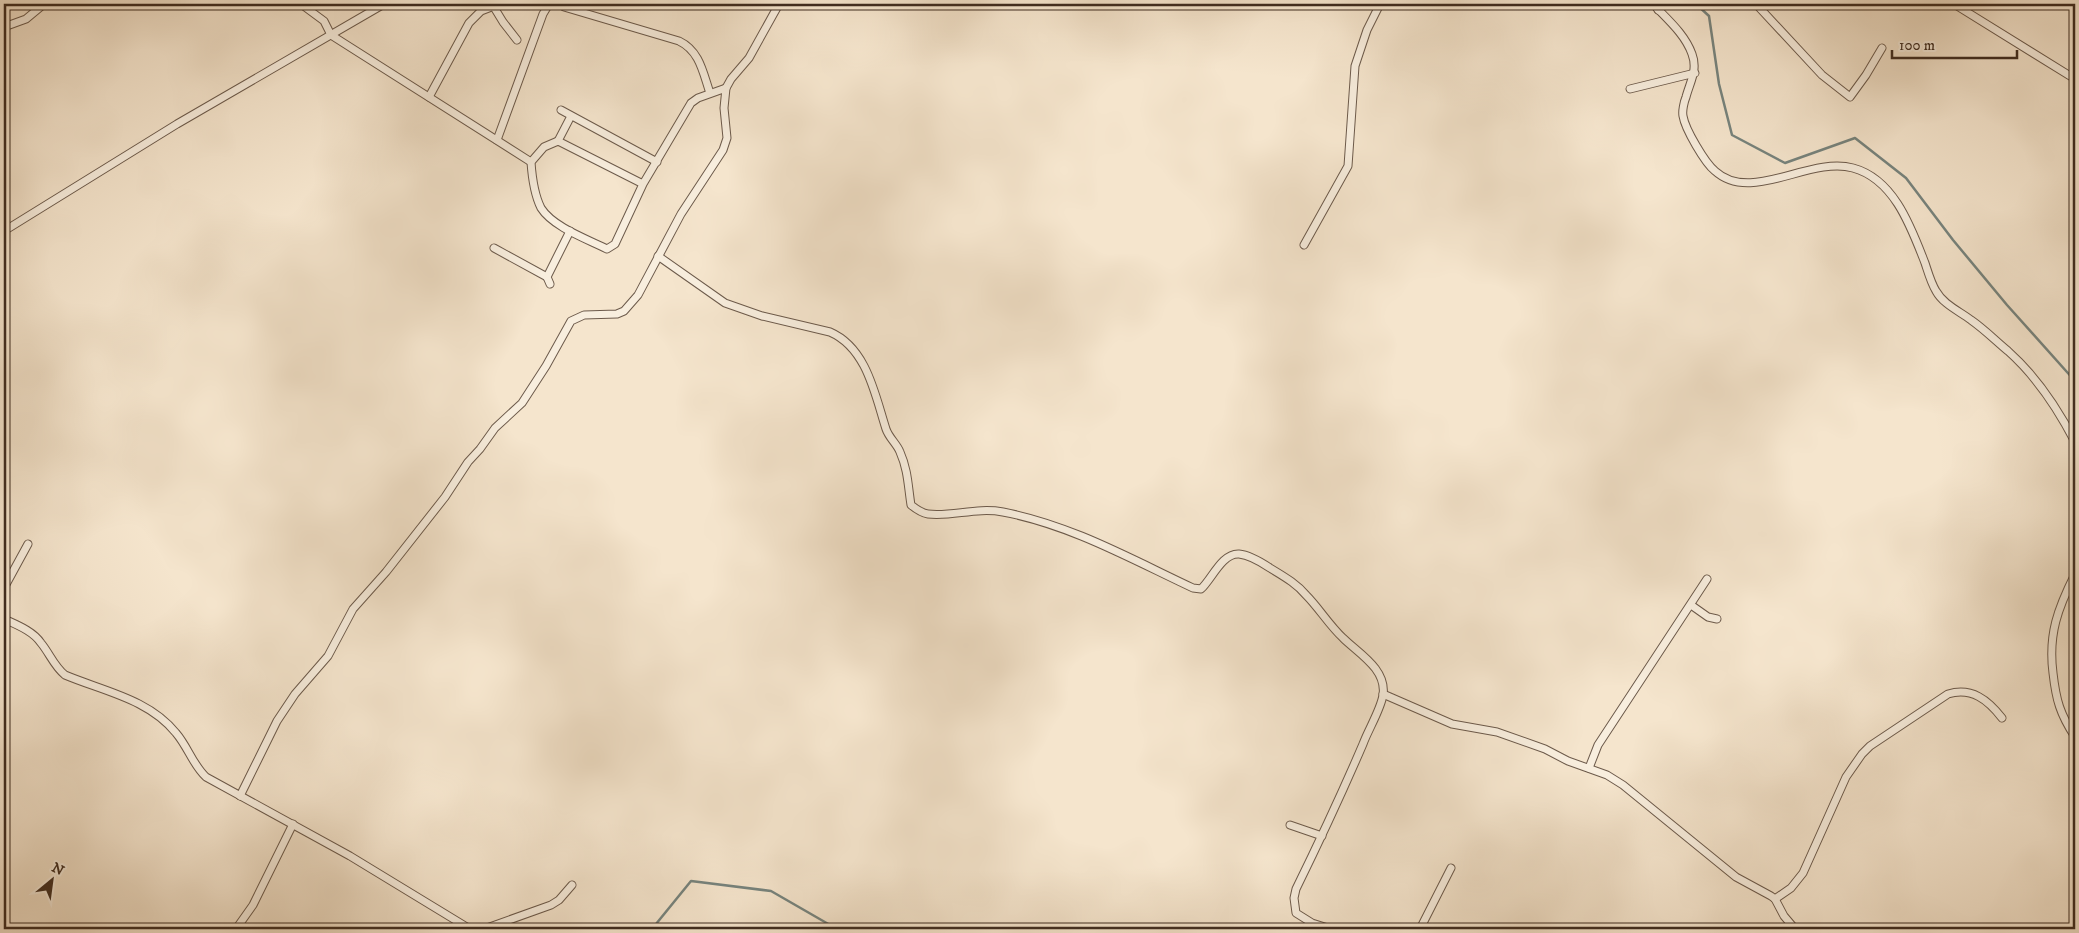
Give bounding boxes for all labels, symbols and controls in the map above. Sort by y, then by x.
scale bar [1892,28,2016,60]
text: 100 m [1899,36,1935,55]
north arrow [28,856,78,906]
text: N [48,859,68,880]

